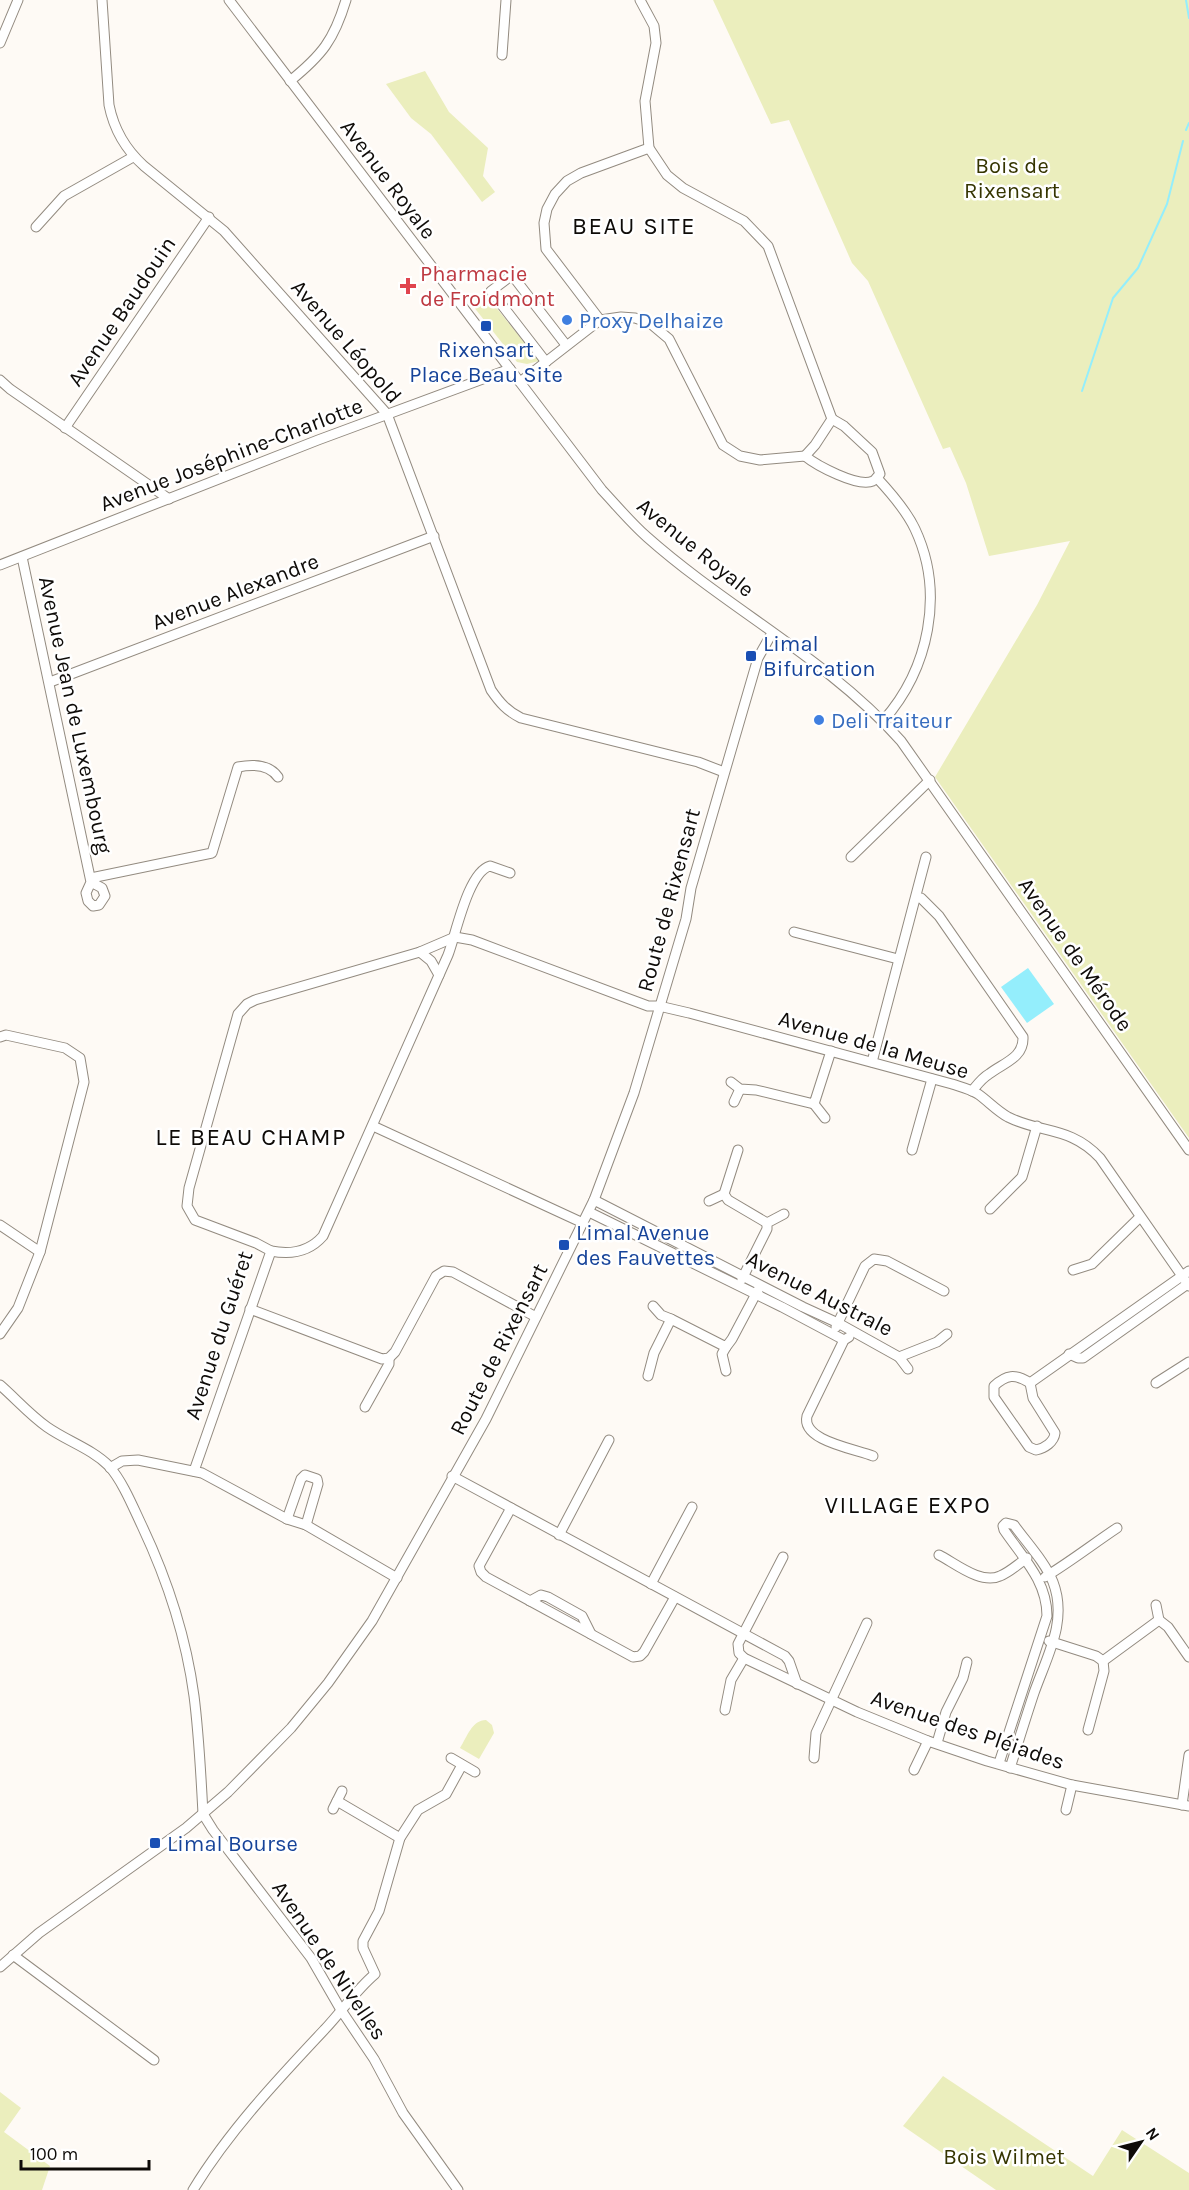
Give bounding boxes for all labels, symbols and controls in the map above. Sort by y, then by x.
street label: Avenue Royale [335,115,442,245]
park label: Bois de Rixensart [964,153,1060,204]
district label: BEAU SITE [572,212,696,240]
street label: Avenue Baudouin [62,232,182,391]
place label: Pharmacie de Froidmont [420,261,555,312]
street label: Avenue Léopold [285,275,407,409]
marker: Pharmacie de Froidmont [401,279,415,293]
place label: Proxy Delhaize [579,308,724,334]
marker: Proxy Delhaize [560,313,574,327]
marker: Rixensart Place Beau Site [479,319,493,333]
place label: Rixensart Place Beau Site [409,337,563,388]
street label: Avenue Joséphine-Charlotte [96,393,366,517]
street label: Avenue Royale [632,493,759,603]
street label: Avenue Alexandre [148,548,322,636]
street label: Avenue Jean de Luxembourg [33,574,117,857]
place label: Limal Bifurcation [763,631,876,682]
marker: Limal Bifurcation [744,649,758,663]
place label: Deli Traiteur [831,708,952,734]
marker: Deli Traiteur [812,713,826,727]
street label: Route de Rixensart [632,806,706,995]
street label: Avenue de Mérode [1013,873,1138,1036]
street label: Avenue de la Meuse [776,1005,972,1085]
district label: LE BEAU CHAMP [155,1123,347,1151]
place label: Limal Avenue des Fauvettes [576,1220,715,1271]
marker: Limal Avenue des Fauvettes [557,1238,571,1252]
street label: Avenue Australe [742,1246,897,1342]
street label: Avenue du Guéret [179,1248,258,1423]
street label: Route de Rixensart [444,1259,553,1440]
district label: VILLAGE EXPO [825,1491,991,1519]
street label: Avenue des Pléiades [867,1685,1068,1775]
place label: Limal Bourse [167,1831,298,1857]
marker: Limal Bourse [148,1836,162,1850]
street label: Avenue de Nivelles [266,1876,392,2045]
north arrow [1111,2112,1171,2172]
text: N [1142,2124,1164,2144]
scale bar [21,2133,148,2171]
text: 100 m [30,2143,78,2165]
park label: Bois Wilmet [943,2144,1065,2170]

